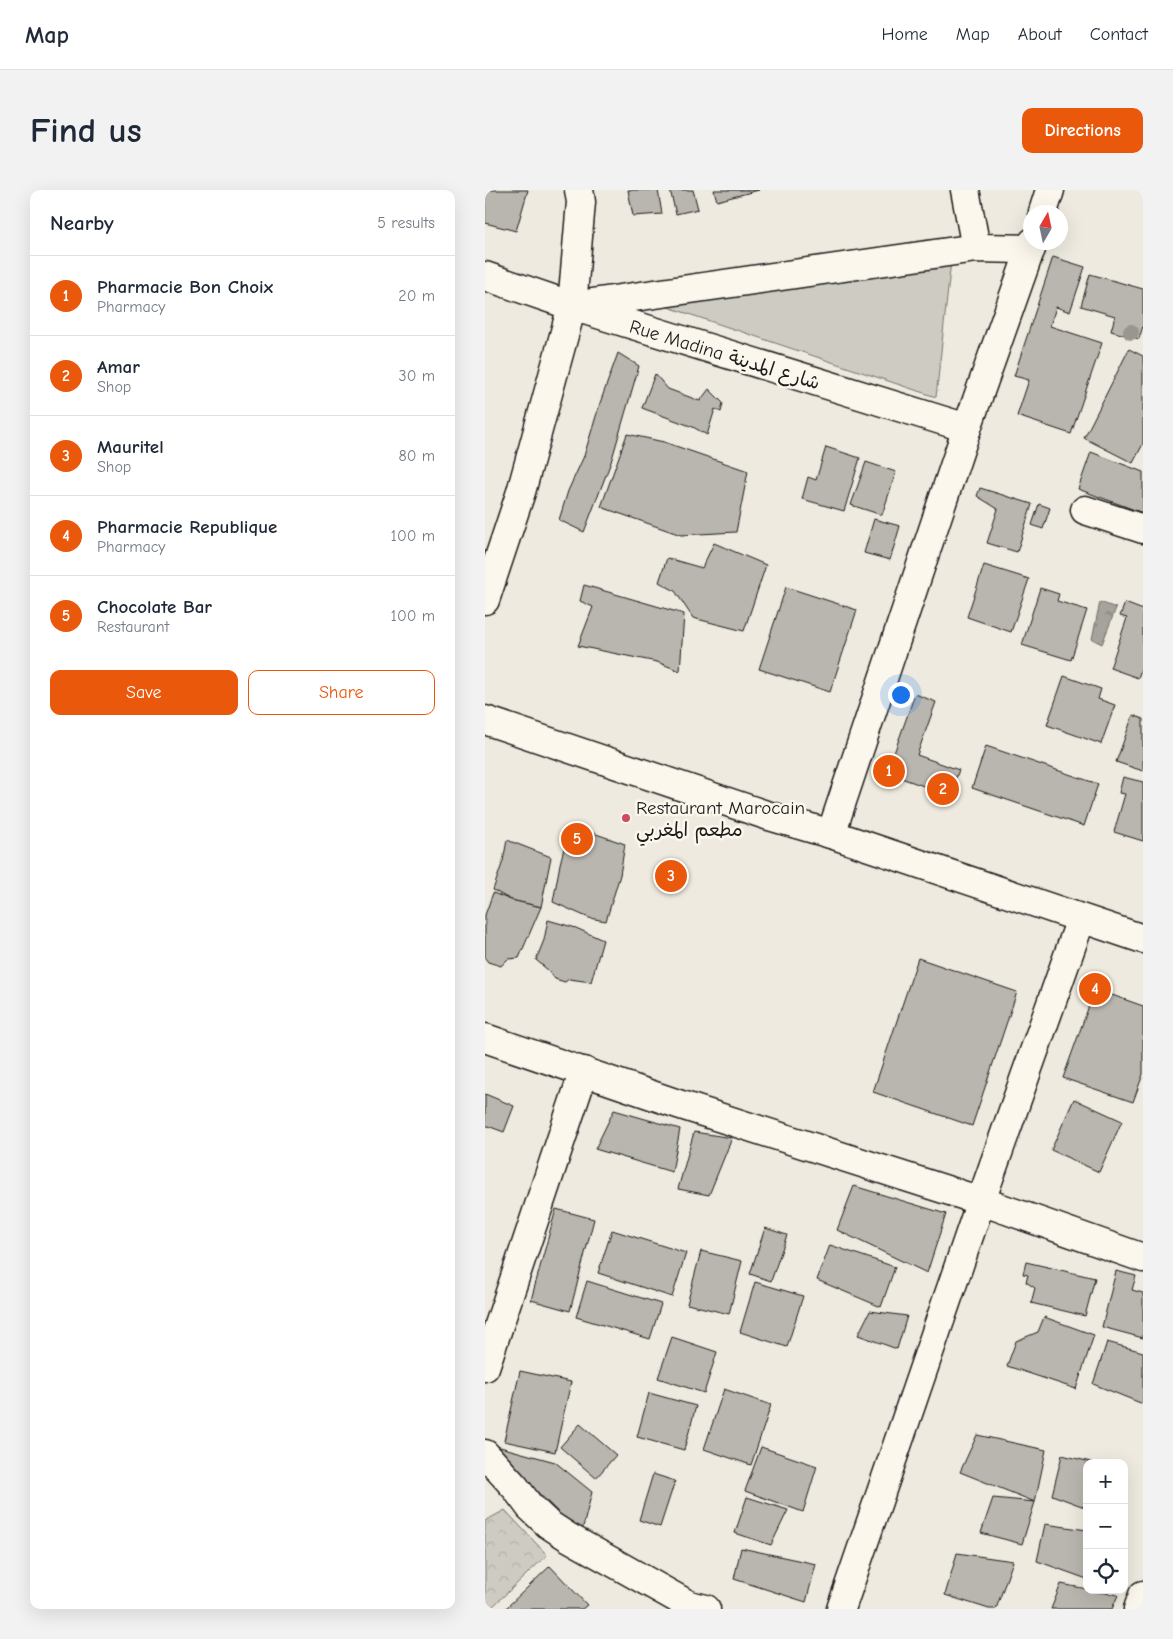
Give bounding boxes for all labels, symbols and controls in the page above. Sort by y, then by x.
text: Map [25,21,69,49]
text: Home [881,24,928,45]
text: Map [956,24,990,45]
text: About [1018,24,1062,45]
text: Contact [1090,24,1148,45]
button: Directions [1022,108,1143,153]
text: Find us [30,110,142,151]
north arrow [1023,205,1068,250]
text: Nearby [50,211,114,235]
text: 5 results [377,214,435,232]
text: Pharmacie Bon Choix [97,276,273,298]
text: 1 [63,287,69,305]
text: 20 m [398,287,435,305]
text: Pharmacy [97,298,166,316]
street label: Rue Madina شارع المدينة [626,315,823,396]
text: Amar [97,356,140,378]
text: 2 [62,367,70,385]
text: 30 m [399,367,435,385]
text: Shop [97,378,131,396]
text: Mauritel [97,436,164,458]
text: 3 [62,447,70,465]
text: 80 m [398,447,435,465]
text: Shop [97,458,131,476]
text: Pharmacie Republique [97,516,277,538]
text: 4 [62,527,70,545]
text: 100 m [391,527,435,545]
text: Pharmacy [97,538,166,556]
text: Chocolate Bar [97,596,212,618]
text: 5 [62,607,70,625]
text: 100 m [391,607,435,625]
text: Restaurant [97,618,169,636]
button: Save [50,670,238,715]
button: Share [248,670,435,715]
your location [888,682,914,708]
pin: 1 [873,752,905,790]
pin: 2 [927,770,959,808]
place label: Restaurant Marocain مطعم المغربي [636,797,805,846]
marker: Restaurant Marocain مطعم المغربي [620,812,632,824]
pin: 5 [561,820,593,858]
pin: 3 [655,857,687,895]
pin: 4 [1079,970,1111,1008]
map controls [1083,1459,1128,1594]
button: + [1083,1459,1128,1504]
button: − [1083,1504,1128,1549]
button: locate [1083,1549,1128,1594]

